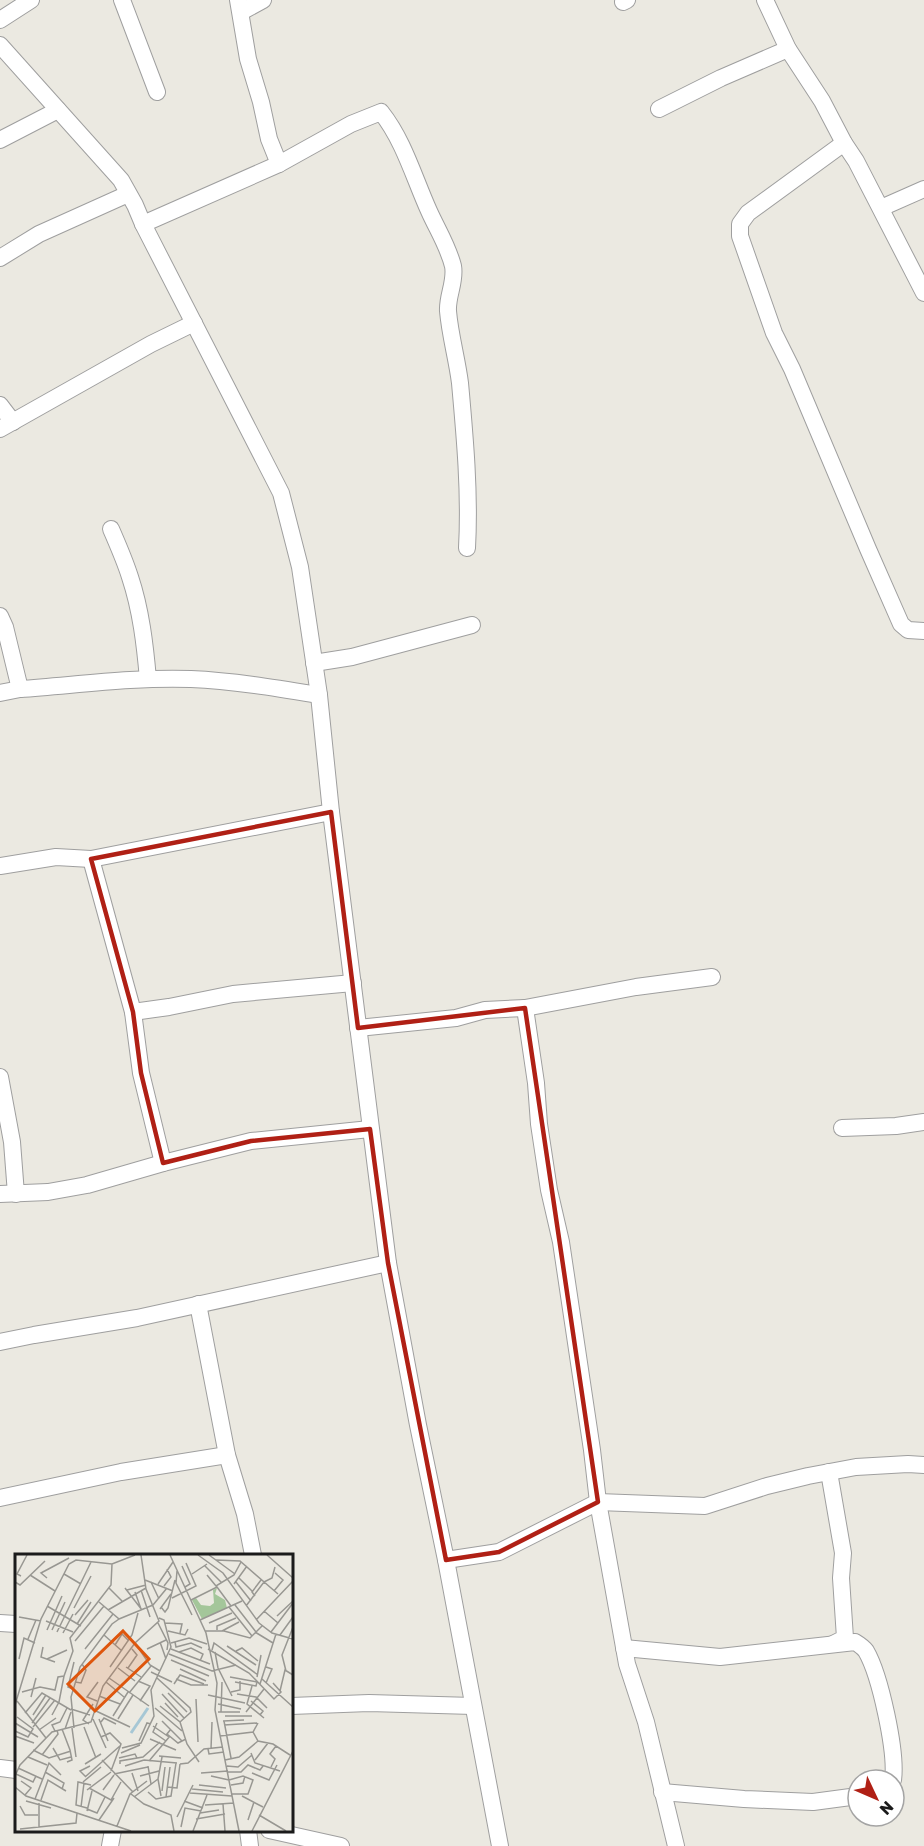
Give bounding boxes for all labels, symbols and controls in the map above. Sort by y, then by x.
inset map [15,1554,292,1831]
north arrow [846,1768,906,1828]
text: N [876,1797,897,1819]

